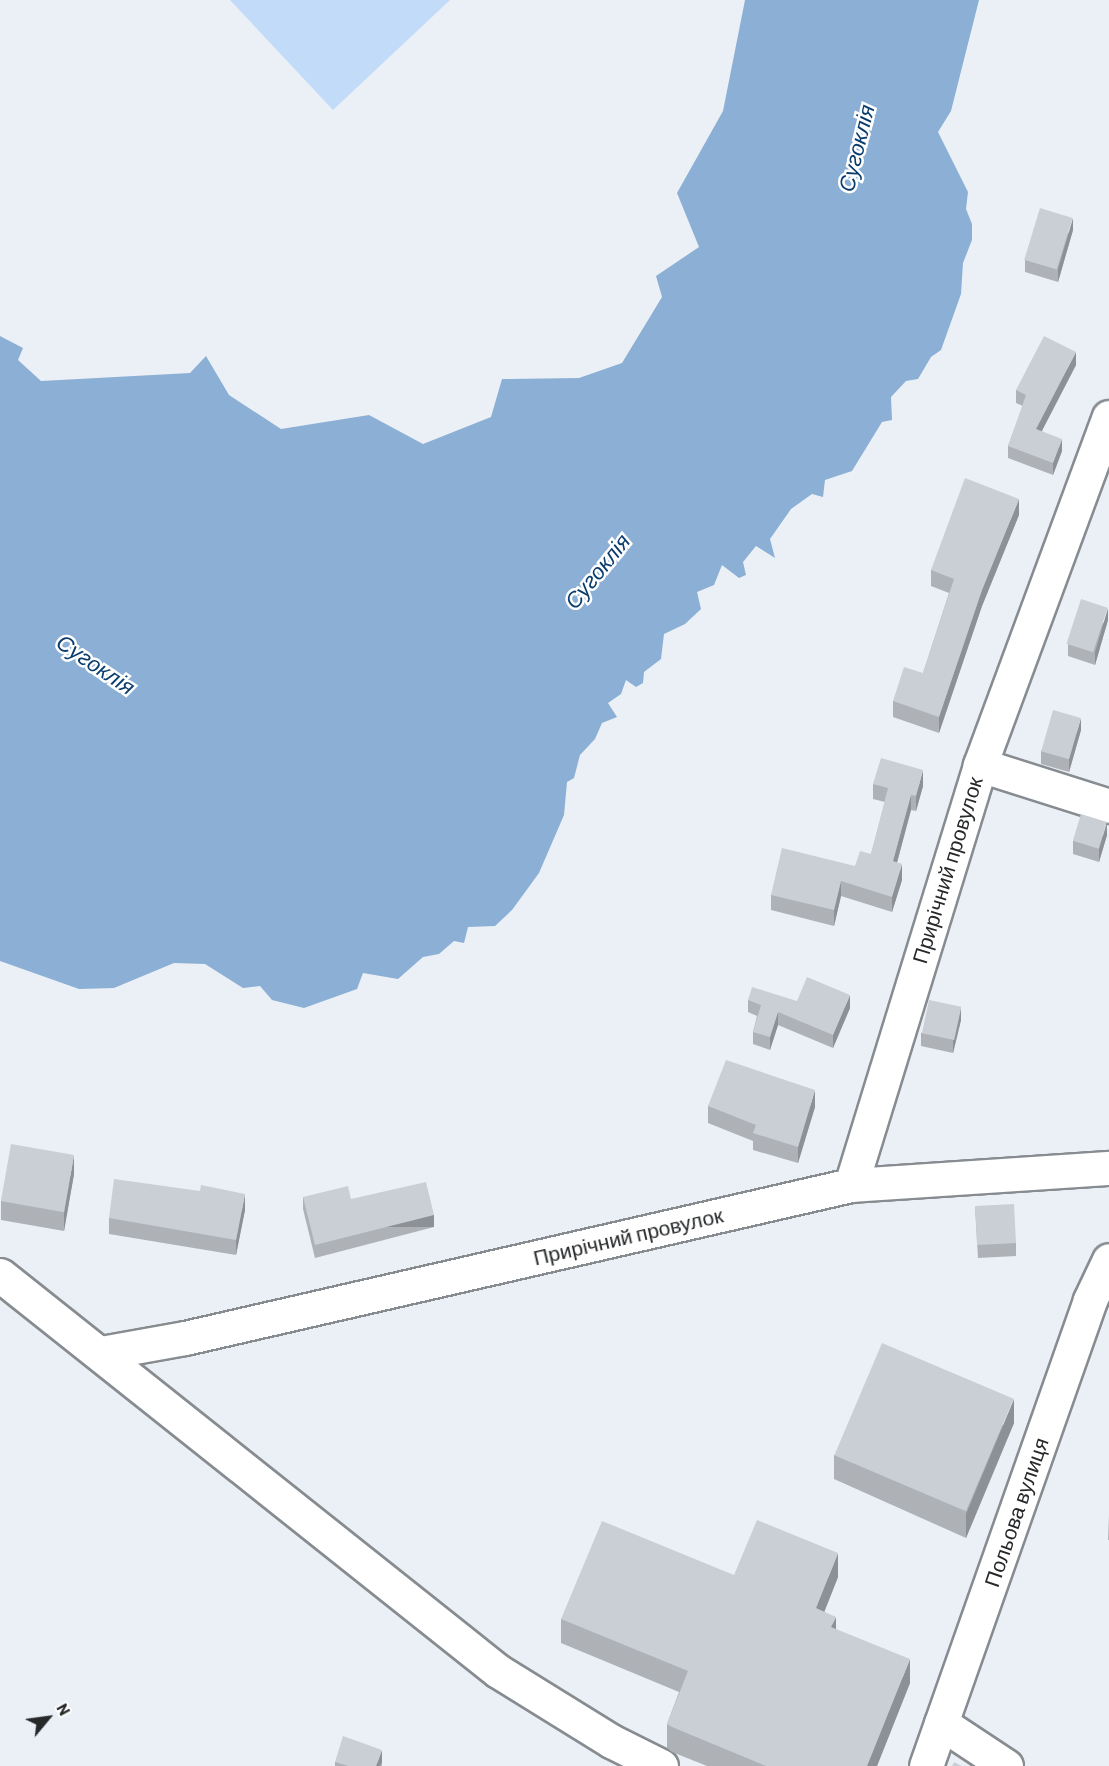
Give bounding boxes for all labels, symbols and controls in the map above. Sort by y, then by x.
water label: Сугоклія [832,102,880,194]
water label: Сугоклія [559,528,635,614]
water label: Сугоклія [52,628,140,700]
street label: Прирічний провулок [907,774,987,966]
street label: Прирічний провулок [531,1202,725,1270]
street label: Польова вулиця [979,1434,1053,1590]
north arrow [18,1688,78,1748]
text: N [53,1700,75,1718]

